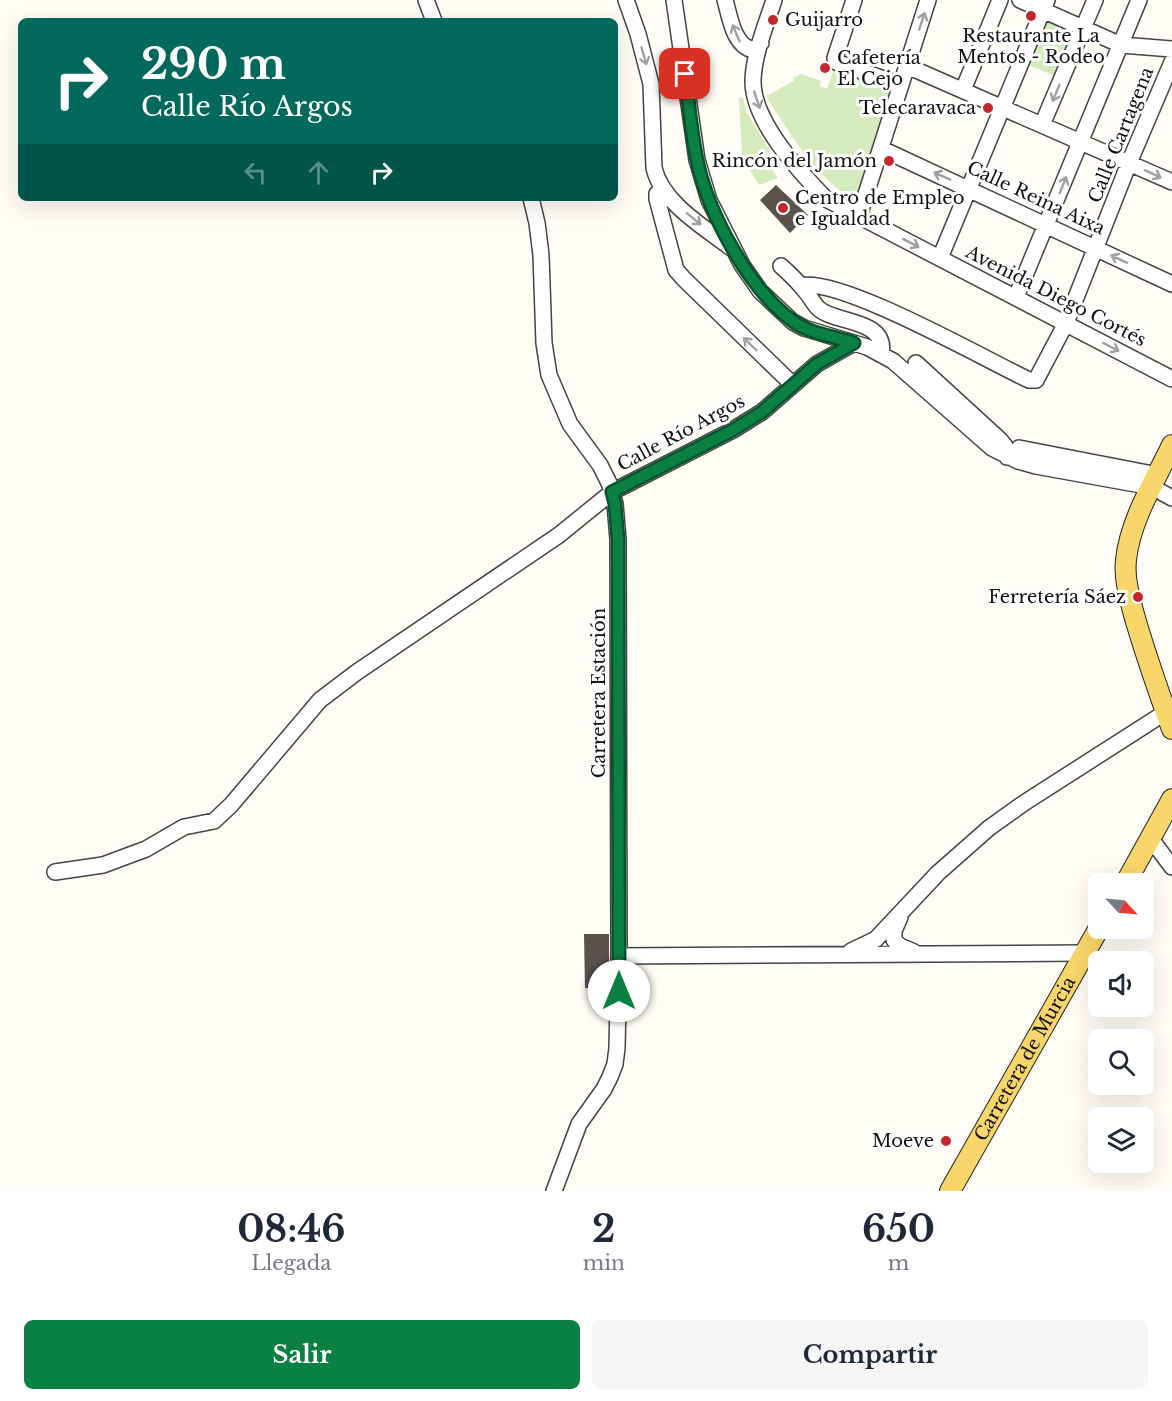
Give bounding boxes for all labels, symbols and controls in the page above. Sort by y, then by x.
place label: Guijarro [785,9,863,31]
marker: Restaurante La Mentos - Rodeo [1024,9,1038,23]
one-way arrow [917,12,928,31]
marker: Guijarro [766,13,780,27]
one-way arrow [730,25,742,43]
place label: Restaurante La Mentos - Rodeo [957,25,1105,68]
text: 290 m [141,38,286,90]
icon: right [42,42,120,120]
one-way arrow [639,46,650,65]
place label: Cafetería El Cejo [837,47,921,90]
pin [659,48,710,99]
icon: arrive [668,57,701,90]
marker: Cafetería El Cejo [818,61,832,75]
street label: Calle Cartagena [1084,64,1158,206]
one-way arrow [1050,83,1061,101]
text: Calle Río Argos [141,90,353,123]
one-way arrow [753,90,764,109]
place label: Telecaravaca [859,97,976,119]
marker: Telecaravaca [981,101,995,115]
place label: Rincón del Jamón [712,150,877,172]
marker: Rincón del Jamón [882,154,896,168]
icon: left [239,156,272,189]
icon: ahead [302,156,335,189]
icon: right [365,156,398,189]
street label: Calle Reina Aixa [964,156,1109,240]
one-way arrow [1143,168,1161,180]
one-way arrow [934,170,952,182]
one-way arrow [1058,177,1069,195]
place label: Centro de Empleo e Igualdad [795,187,964,230]
marker: Centro de Empleo e Igualdad [776,201,790,215]
one-way arrow [685,212,701,225]
one-way arrow [902,238,920,249]
street label: Avenida Diego Cortés [961,240,1150,351]
one-way arrow [1111,252,1129,264]
one-way arrow [743,336,758,351]
one-way arrow [1102,341,1119,353]
street label: Calle Río Argos [613,390,749,476]
place label: Ferretería Sáez [988,586,1126,608]
marker: Ferretería Sáez [1131,590,1145,604]
street label: Carretera Estación [588,608,610,778]
north arrow [1088,873,1154,939]
map controls [1088,873,1154,1173]
button: sound [1088,951,1154,1017]
position arrow [587,959,651,1023]
street label: Carretera de Murcia [970,973,1080,1145]
button: search [1088,1029,1154,1095]
button: layers [1088,1107,1154,1173]
place label: Moeve [872,1130,934,1152]
marker: Moeve [939,1134,953,1148]
text: 08:46 [237,1207,346,1252]
text: 2 [592,1207,616,1252]
text: 650 [862,1207,935,1252]
text: Llegada [251,1251,331,1275]
text: min [583,1251,625,1275]
text: m [888,1251,909,1275]
button: Salir [24,1320,580,1389]
button: Compartir [592,1320,1148,1389]

